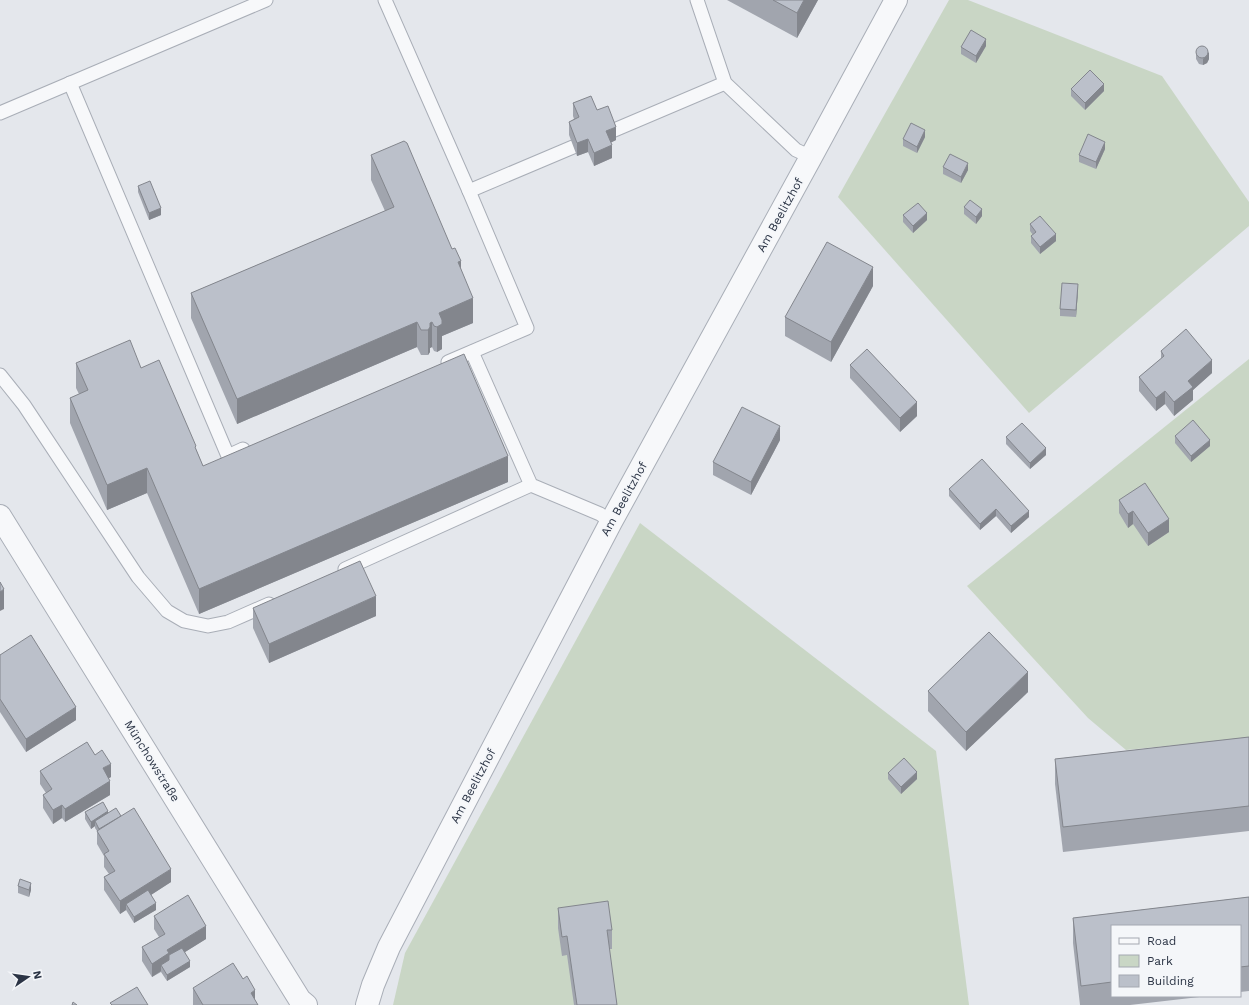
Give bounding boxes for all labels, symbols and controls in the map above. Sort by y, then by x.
street label: Am Beelitzhof [754,175,806,255]
street label: Am Beelitzhof [598,459,650,539]
street label: Münchowstraße [121,718,183,804]
street label: Am Beelitzhof [447,746,499,826]
legend [1111,925,1241,997]
text: Road [1147,934,1176,948]
text: Park [1147,954,1173,968]
north arrow [8,957,48,997]
text: N [30,969,45,980]
text: Building [1147,974,1194,988]

